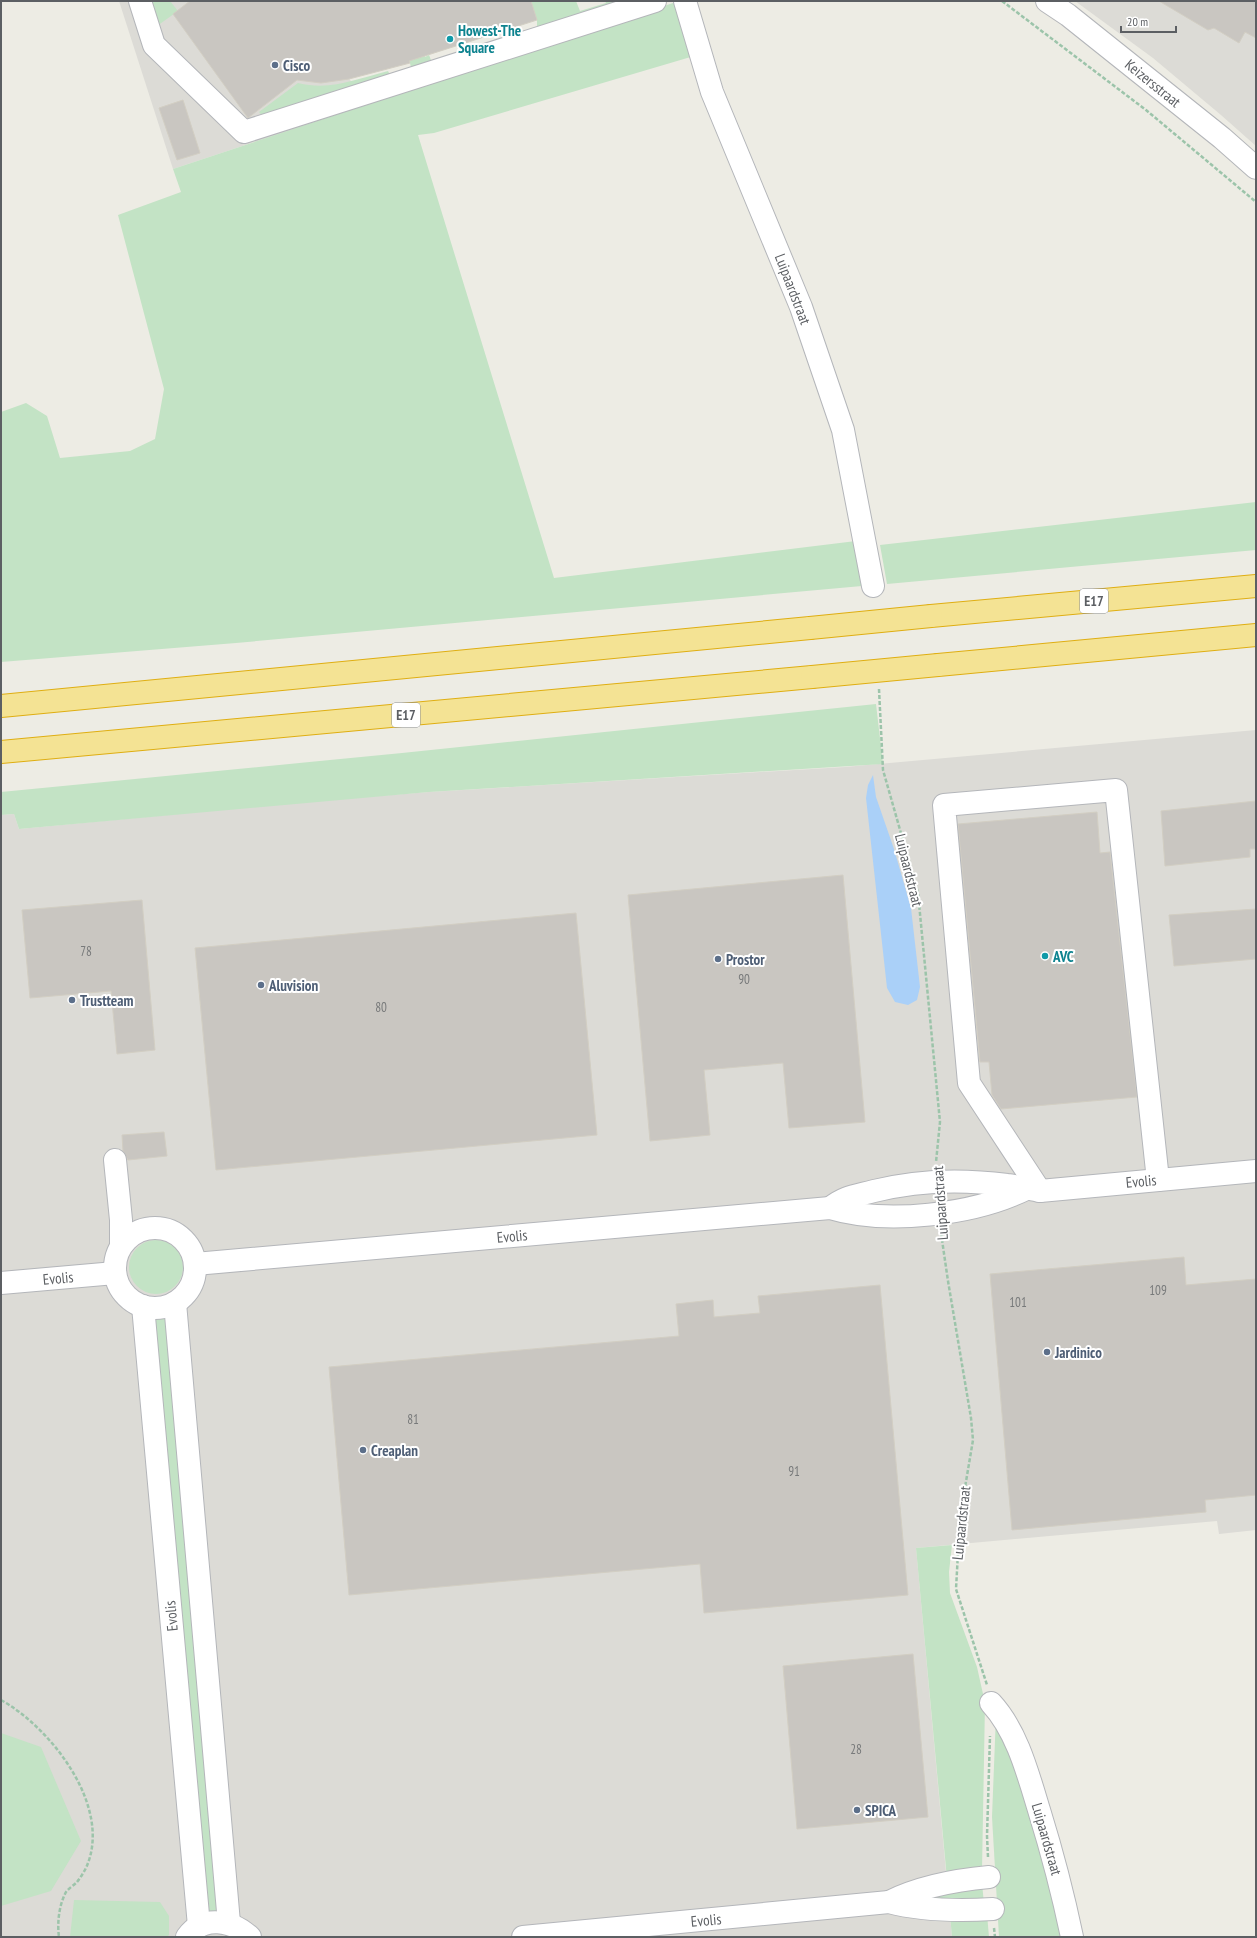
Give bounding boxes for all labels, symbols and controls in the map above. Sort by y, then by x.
scale bar [1121,8,1176,34]
text: 20 m [1127,14,1148,29]
place label: Howest-The Square [458,21,521,57]
marker: Howest-The Square [445,34,455,44]
street label: Keizersstraat [1121,55,1185,111]
place label: Cisco [283,56,311,75]
marker: Cisco [270,60,280,70]
street label: Luipaardstraat [771,251,815,327]
road number: E17 [1080,589,1108,613]
road number: E17 [392,703,420,727]
street label: Luipaardstraat [891,832,927,908]
house number: 78 [80,943,92,960]
place label: AVC [1052,947,1074,966]
place label: Prostor [726,950,765,969]
marker: AVC [1040,951,1050,961]
marker: Prostor [713,954,723,964]
house number: 90 [738,971,750,988]
place label: Aluvision [268,976,319,995]
marker: Aluvision [256,980,266,990]
place label: Trustteam [80,991,133,1010]
marker: Trustteam [67,995,77,1005]
house number: 80 [375,999,387,1016]
street label: Luipaardstraat [928,1165,952,1241]
street label: Evolis [1125,1170,1157,1192]
street label: Evolis [496,1225,528,1247]
street label: Evolis [42,1267,74,1289]
house number: 109 [1149,1282,1167,1299]
house number: 101 [1009,1294,1027,1311]
place label: Jardinico [1054,1343,1102,1362]
marker: Jardinico [1042,1347,1052,1357]
house number: 81 [407,1411,419,1428]
place label: Creaplan [371,1441,418,1460]
marker: Creaplan [358,1445,368,1455]
house number: 91 [788,1463,800,1480]
street label: Luipaardstraat [948,1485,974,1561]
street label: Evolis [160,1600,182,1632]
house number: 28 [850,1741,862,1758]
place label: SPICA [865,1801,897,1820]
street label: Luipaardstraat [1028,1801,1066,1877]
marker: SPICA [852,1805,862,1815]
street label: Evolis [690,1909,722,1931]

